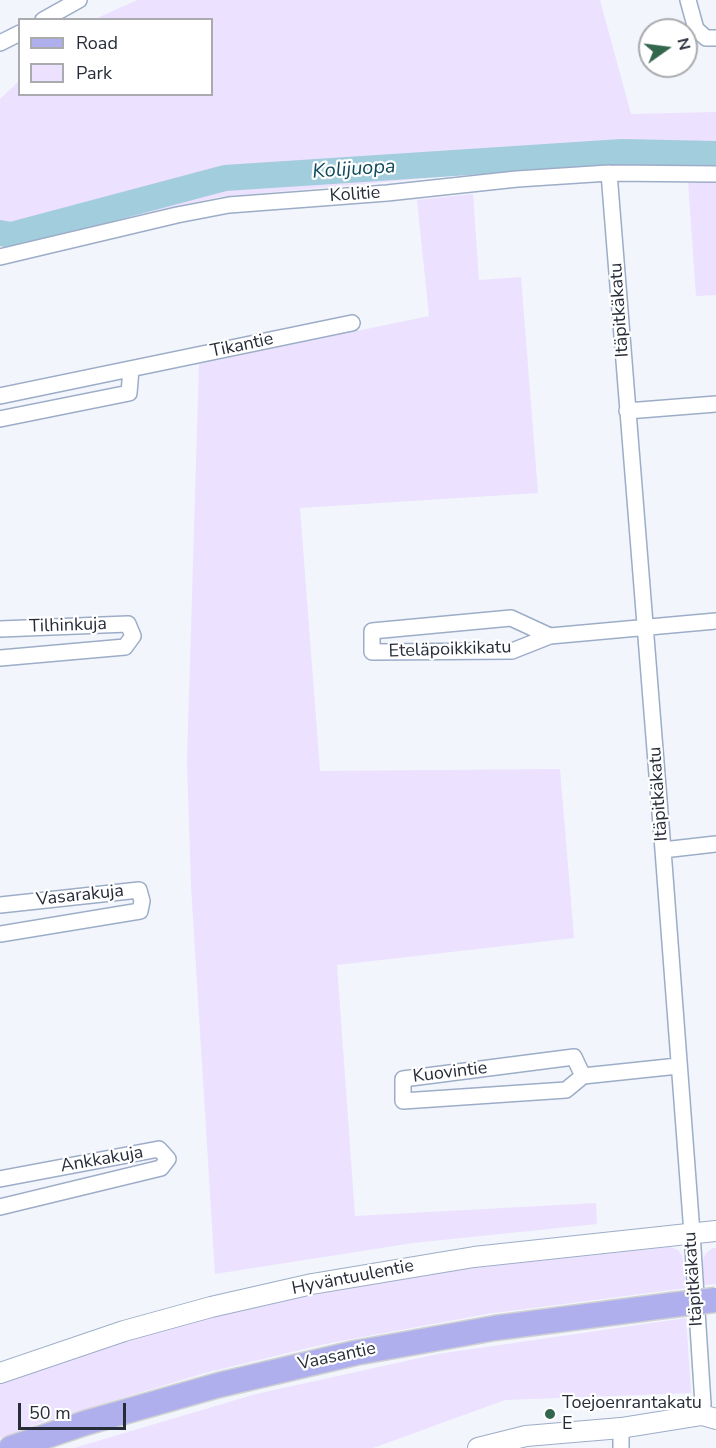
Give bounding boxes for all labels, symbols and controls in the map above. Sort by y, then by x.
legend [18,18,213,96]
north arrow [638,18,698,78]
text: Road [76,31,118,55]
text: N [671,36,696,53]
text: Park [76,61,112,85]
water label: Kolijuopa [312,155,396,185]
street label: Kolitie [329,182,381,208]
street label: Itäpitkäkatu [606,262,634,358]
street label: Tikantie [209,329,275,363]
street label: Tilhinkuja [29,614,107,638]
street label: Eteläpoikkikatu [388,637,512,663]
street label: Itäpitkäkatu [645,746,673,842]
street label: Vasarakuja [35,881,125,911]
street label: Kuovintie [412,1058,488,1088]
street label: Ankkakuja [59,1142,145,1178]
street label: Itäpitkäkatu [680,1231,708,1327]
street label: Hyväntuulentie [290,1256,416,1300]
street label: Vaasantie [296,1338,378,1376]
scale bar [21,1391,129,1429]
place label: Toejoenrantakatu E [562,1393,702,1436]
text: 50 m [29,1401,71,1425]
marker: Toejoenrantakatu E [543,1407,557,1421]

